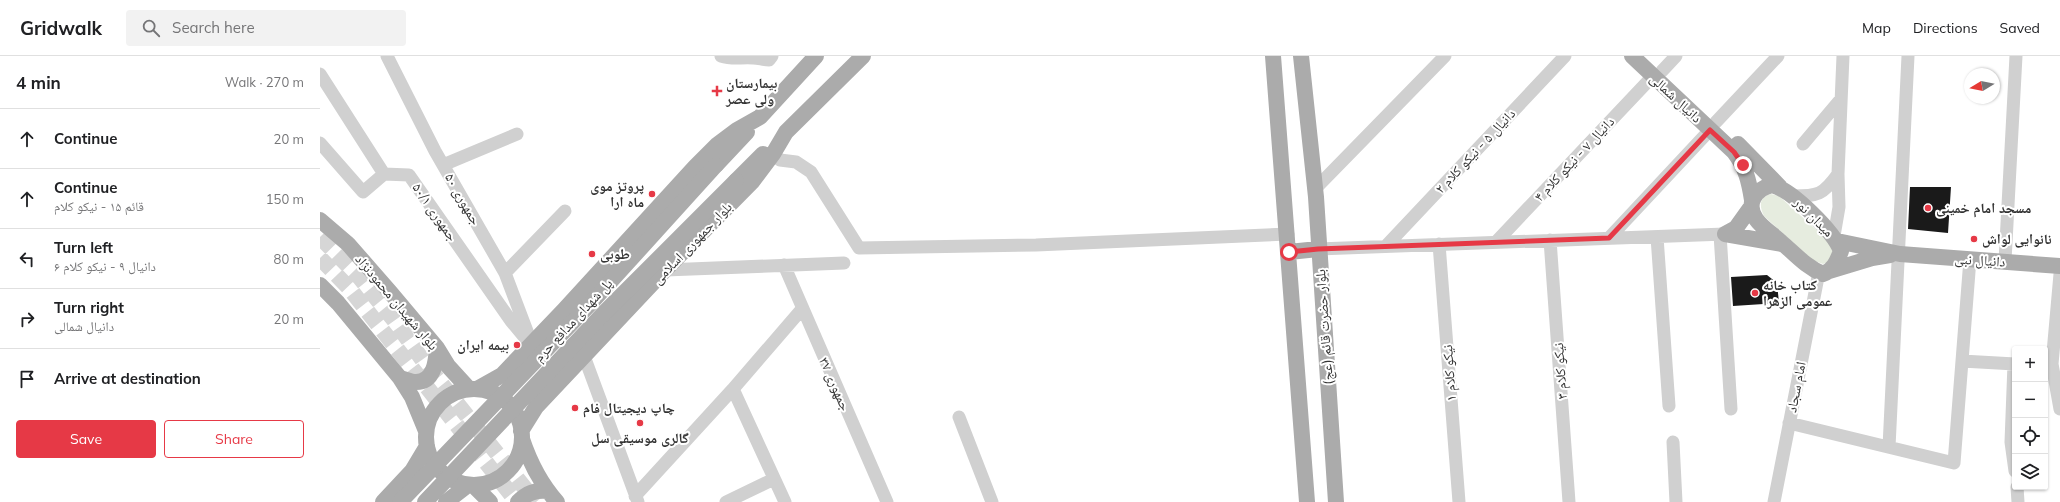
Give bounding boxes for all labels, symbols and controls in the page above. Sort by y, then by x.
search box [126,10,406,46]
text: Gridwalk [20,16,102,40]
icon: search [140,17,162,39]
text: Search here [172,18,255,37]
text: Map [1862,19,1891,37]
text: Directions [1913,19,1978,37]
text: Saved [2000,19,2040,37]
north arrow [1964,68,2000,104]
street label: دانیال شمالی [1646,69,1706,127]
text: 4 min [16,72,61,93]
text: Walk · 270 m [225,74,304,90]
place label: بیمارستان ولی عصر [725,74,777,108]
marker: بیمارستان ولی عصر [711,85,723,97]
street label: دانیال ۵ - نیکو کلام ۲ [1431,105,1520,198]
street label: دانیال ۷ - نیکو کلام ۴ [1530,113,1619,206]
icon: ahead [16,128,38,150]
text: Continue [54,129,117,148]
text: 20 m [274,131,304,147]
route end [1734,156,1752,174]
street label: جمهوری ۵۰ [441,170,485,228]
place label: پروتز موی ماه ارا [590,177,644,211]
text: Continue [54,178,117,197]
street label: جمهوری ۵۰/۱ [408,179,462,245]
icon: ahead [16,188,38,210]
marker: پروتز موی ماه ارا [647,189,657,199]
text: 150 m [266,191,304,207]
street label: میدان نور [1790,193,1838,241]
text: قائم ۱۵ - نیکو کلام [54,198,144,214]
street label: بلوار جمهوری اسلامی [648,198,736,288]
place label: مسجد امام خمینی [1936,199,2031,218]
marker: مسجد امام خمینی [1923,203,1933,213]
place label: نانوایی لواش [1982,230,2052,248]
marker: نانوایی لواش [1969,234,1979,244]
text: Turn left [54,238,113,257]
route start [1280,243,1298,261]
place label: طوبی [600,245,630,263]
icon: left [16,248,38,270]
marker: طوبی [587,249,597,259]
street label: دانیال نبی [1954,249,2006,271]
street label: بلوار شهیدان محمودنژاد [352,250,443,354]
text: 80 m [274,251,304,267]
text: دانیال ۹ - نیکو کلام ۶ [54,258,156,274]
street label: بلوار حضرت قائم (عج) [1311,268,1338,385]
street label: پل شهدای مدافع حرم [530,274,617,366]
place label: کتاب خانه عمومی الزهرا [1763,276,1832,310]
marker: کتاب خانه عمومی الزهرا [1750,288,1760,298]
text: Turn right [54,298,124,317]
icon: right [16,308,38,330]
text: 20 m [274,311,304,327]
text: دانیال شمالی [54,318,114,334]
place label: بیمه ایران [457,336,509,354]
marker: بیمه ایران [512,340,522,350]
street label: نیکو کلام ۳ [1549,342,1572,400]
street label: نیکو کلام ۱ [1438,344,1461,402]
map controls [2012,346,2048,490]
button: + [2012,346,2048,382]
street label: جمهوری ۳۷ [815,354,855,414]
street label: امام سجاد [1782,360,1811,414]
icon: arrive [16,368,38,390]
text: Arrive at destination [54,369,201,388]
button: − [2012,382,2048,418]
place label: چاپ دیجیتال فام [583,399,675,418]
marker: چاپ دیجیتال فام [570,403,580,413]
marker: گالری موسیقی سل [635,418,645,428]
button: locate [2012,418,2048,454]
button: Save [16,420,156,458]
button: Share [164,420,304,458]
place label: گالری موسیقی سل [591,429,689,447]
button: layers [2012,454,2048,490]

